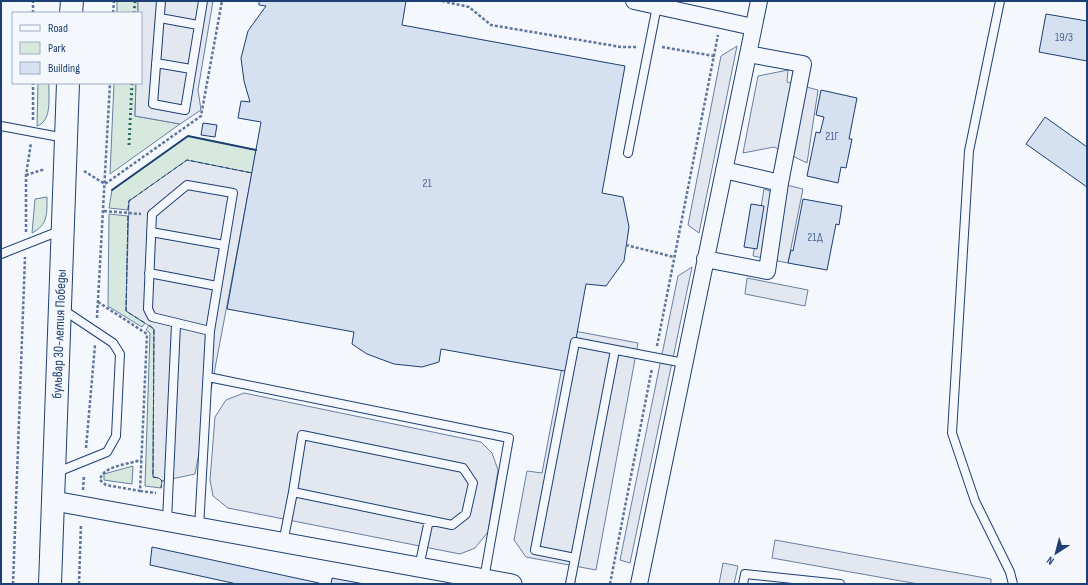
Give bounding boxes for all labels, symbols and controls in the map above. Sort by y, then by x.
legend [12,12,142,84]
text: Road [48,21,68,36]
house number: 19/3 [1055,30,1073,45]
text: Park [48,41,66,56]
text: Building [48,61,80,76]
house number: 21Г [825,129,839,144]
house number: 21 [422,176,432,191]
house number: 21Д [807,230,823,245]
street label: бульвар 30-летия Победы [48,269,70,399]
north arrow [1036,533,1076,573]
text: N [1044,554,1057,568]

